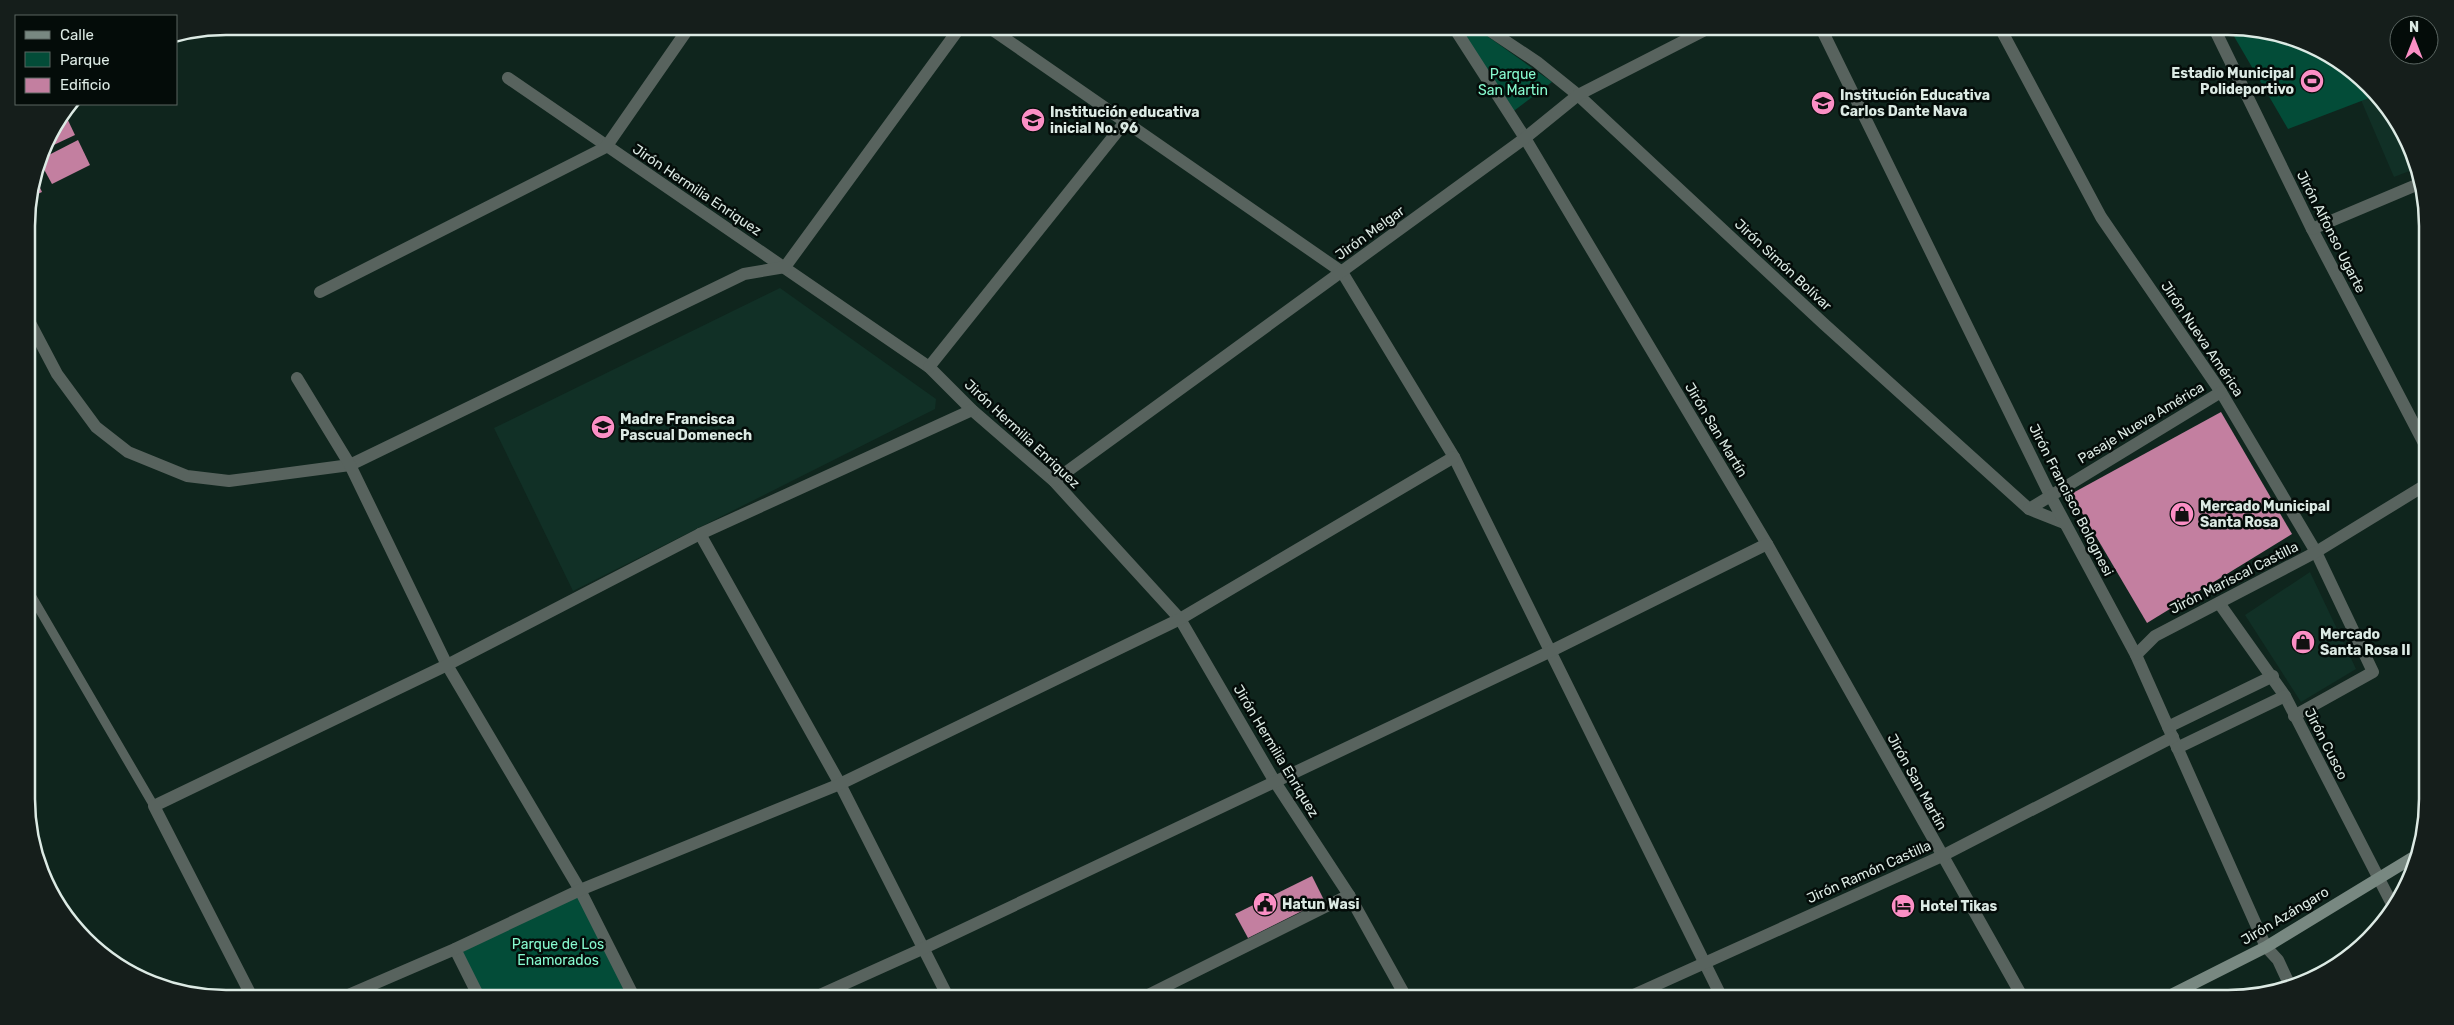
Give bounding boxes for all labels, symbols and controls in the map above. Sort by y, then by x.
legend [15,15,178,105]
north arrow [2389,15,2439,65]
text: N [2409,19,2419,36]
text: Calle [60,26,94,44]
text: Parque [60,51,110,69]
place label: Estadio Municipal Polideportivo [2171,65,2294,98]
park label: Parque San Martin [1478,66,1548,99]
sports icon: Estadio Municipal Polideportivo [2299,68,2325,94]
text: Edificio [60,76,110,94]
place label: Institución Educativa Carlos Dante Nava [1840,87,1990,120]
school or university icon: Institución Educativa Carlos Dante Nava [1810,90,1836,116]
place label: Institución educativa inicial No. 96 [1050,104,1200,137]
school or university icon: Institución educativa inicial No. 96 [1020,107,1046,133]
street label: Jirón Hermilia Enriquez [629,141,765,239]
street label: Jirón Alfonso Ugarte [2293,168,2369,296]
street label: Jirón Melgar [1332,202,1408,264]
street label: Jirón Simón Bolívar [1731,216,1836,315]
street label: Jirón Nueva América [2157,278,2247,400]
street label: Jirón Hermilia Enriquez [961,376,1083,492]
street label: Pasaje Nueva América [2075,379,2207,467]
street label: Jirón San Martín [1681,380,1751,480]
place label: Madre Francisca Pascual Domenech [620,411,752,444]
school or university icon: Madre Francisca Pascual Domenech [590,414,616,440]
street label: Jirón Francisco Bolognesi [2025,421,2117,579]
place label: Mercado Municipal Santa Rosa [2200,498,2330,531]
shop icon: Mercado Municipal Santa Rosa [2169,501,2195,527]
street label: Jirón Mariscal Castilla [2167,538,2301,618]
place label: Mercado Santa Rosa II [2320,626,2410,659]
shop icon: Mercado Santa Rosa II [2290,629,2316,655]
street label: Jirón Hermilia Enriquez [1230,682,1322,820]
street label: Jirón Cusco [2301,705,2351,783]
street label: Jirón San Martín [1884,731,1950,833]
street label: Jirón Ramón Castilla [1804,837,1934,907]
street label: Jirón Azángaro [2238,883,2332,949]
public building icon: Hatun Wasi [1252,891,1278,917]
hotel icon: Hotel Tikas [1890,893,1916,919]
place label: Hatun Wasi [1282,896,1359,913]
place label: Hotel Tikas [1920,898,1997,915]
park label: Parque de Los Enamorados [512,936,604,969]

